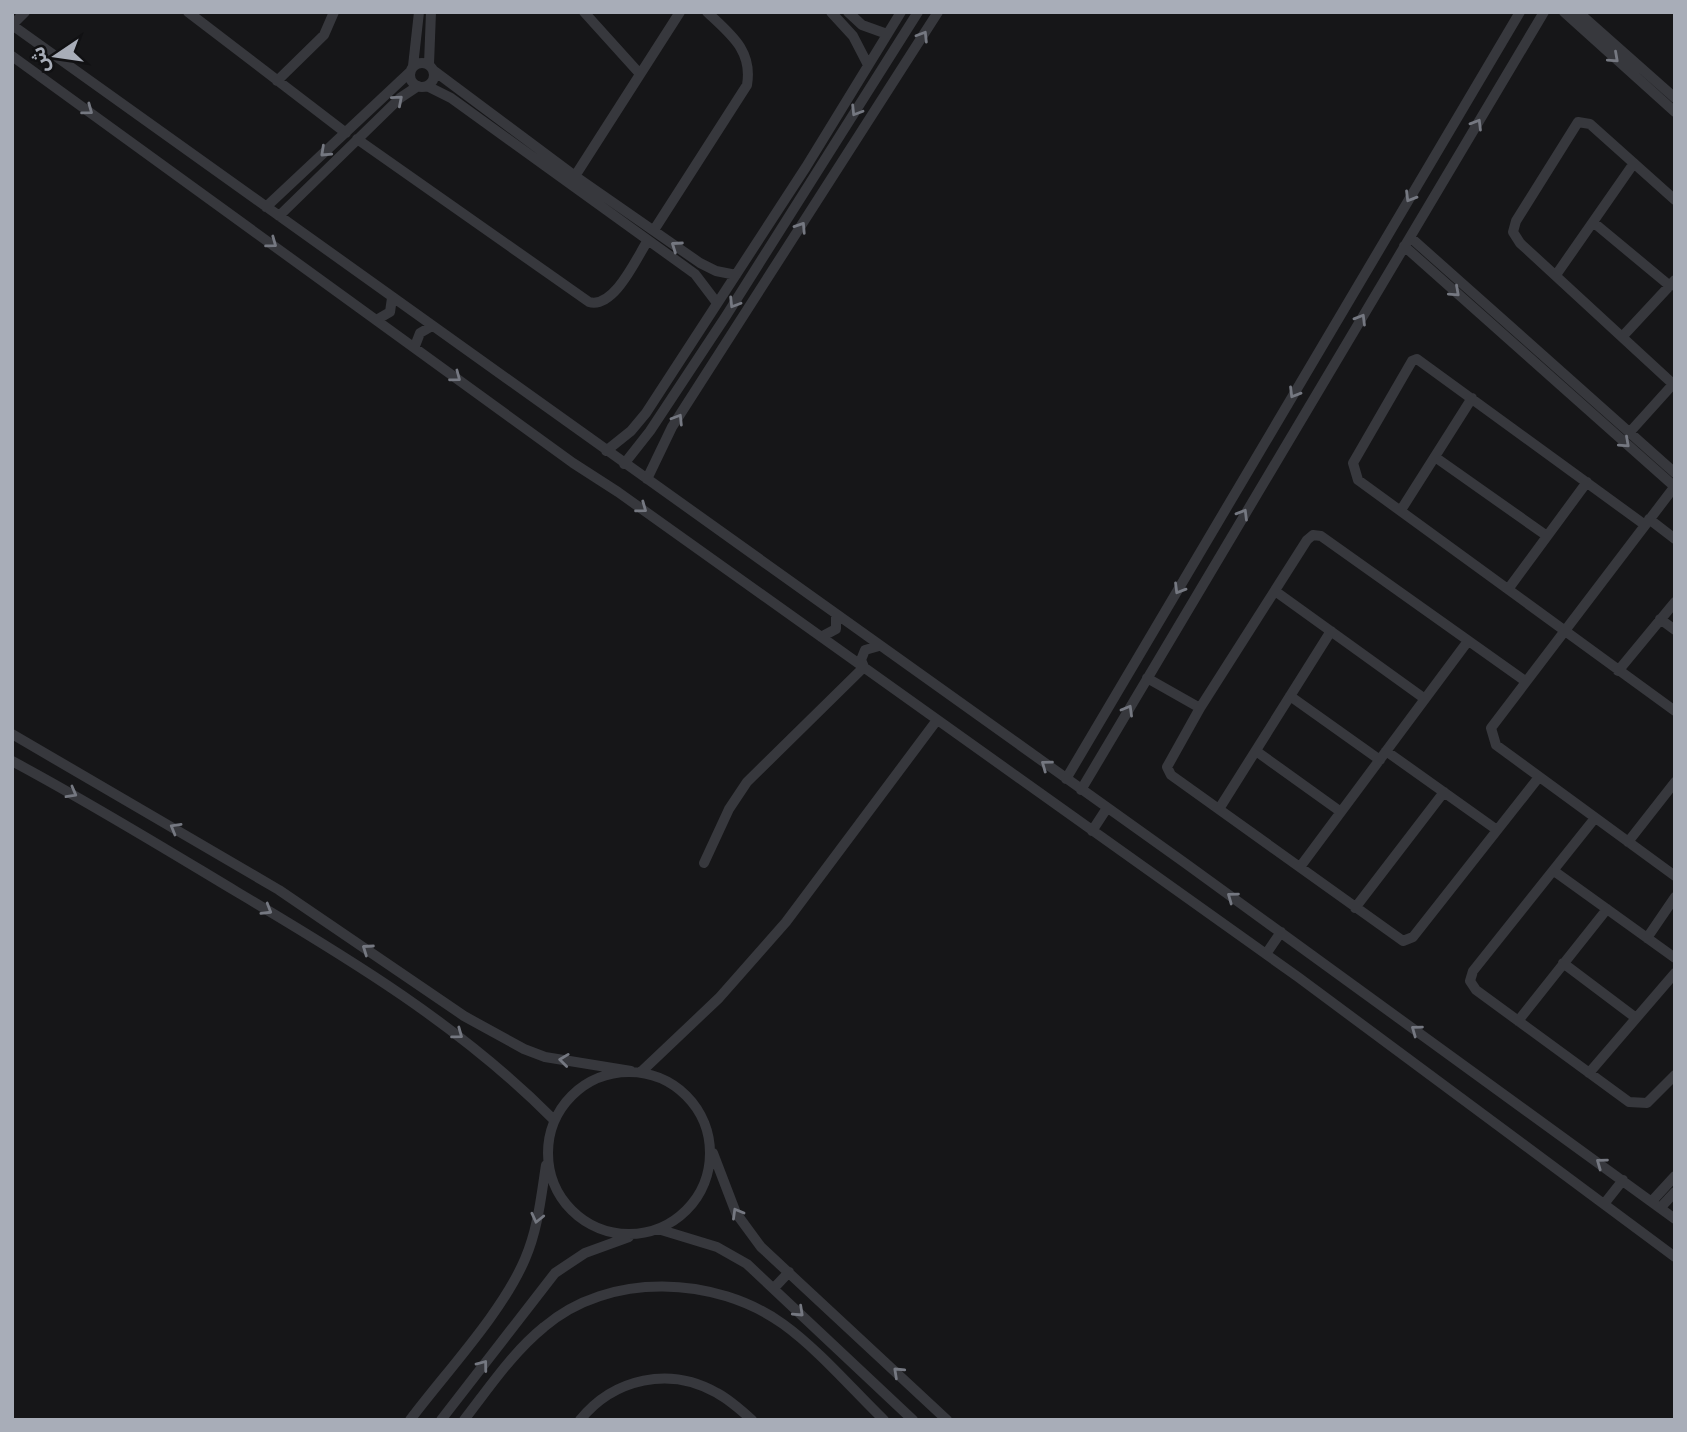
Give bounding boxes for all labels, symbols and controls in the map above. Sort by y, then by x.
north arrow [21,21,91,91]
one-way arrow [915,30,928,43]
text: ش [24,44,56,75]
one-way arrow [1606,50,1619,62]
one-way arrow [390,96,403,108]
one-way arrow [80,102,92,114]
one-way arrow [851,104,864,117]
one-way arrow [1469,118,1482,131]
one-way arrow [320,144,333,157]
one-way arrow [1406,190,1419,203]
one-way arrow [792,222,805,235]
one-way arrow [264,235,277,247]
one-way arrow [671,241,684,254]
one-way arrow [1447,284,1460,296]
one-way arrow [729,296,742,309]
one-way arrow [1352,314,1365,327]
one-way arrow [448,368,461,381]
one-way arrow [1290,385,1303,398]
one-way arrow [669,413,682,426]
one-way arrow [1617,435,1630,447]
one-way arrow [634,500,647,512]
one-way arrow [1235,509,1248,522]
one-way arrow [1174,581,1187,594]
one-way arrow [1119,704,1132,717]
one-way arrow [1041,761,1054,773]
one-way arrow [65,785,78,798]
one-way arrow [170,823,182,836]
one-way arrow [1227,892,1240,905]
one-way arrow [260,902,273,915]
one-way arrow [362,945,375,957]
one-way arrow [450,1026,463,1038]
one-way arrow [1411,1026,1424,1038]
one-way arrow [558,1052,569,1067]
one-way arrow [1596,1159,1608,1172]
one-way arrow [732,1207,745,1220]
one-way arrow [531,1212,546,1224]
one-way arrow [791,1303,804,1316]
one-way arrow [474,1361,487,1373]
one-way arrow [893,1368,906,1381]

